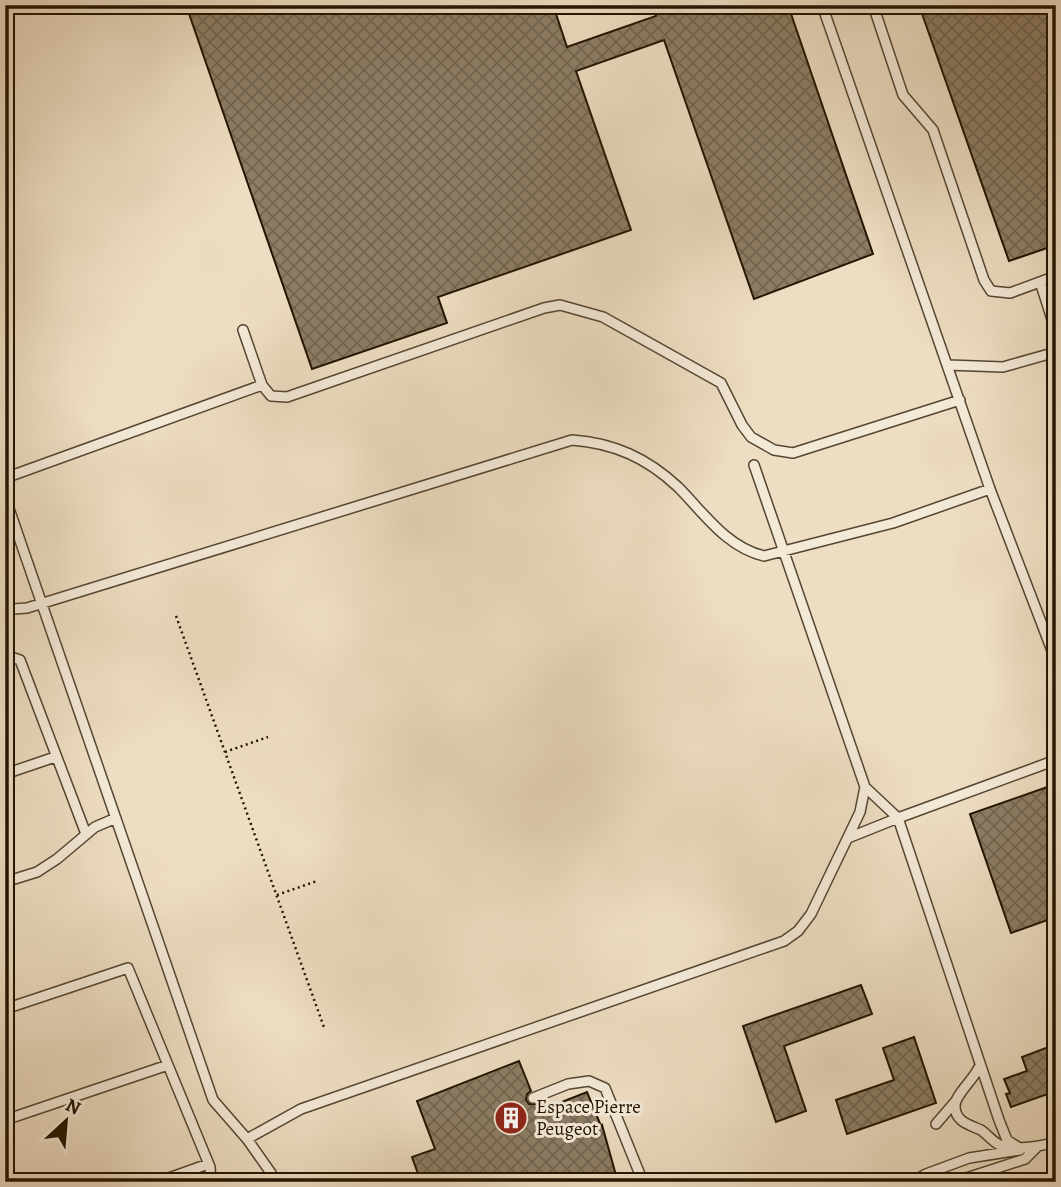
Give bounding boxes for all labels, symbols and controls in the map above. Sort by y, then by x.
north arrow [32,1086,102,1156]
text: N [61,1092,85,1121]
place label: Espace Pierre Peugeot [536,1094,641,1142]
building icon: Espace Pierre Peugeot [492,1099,530,1137]

